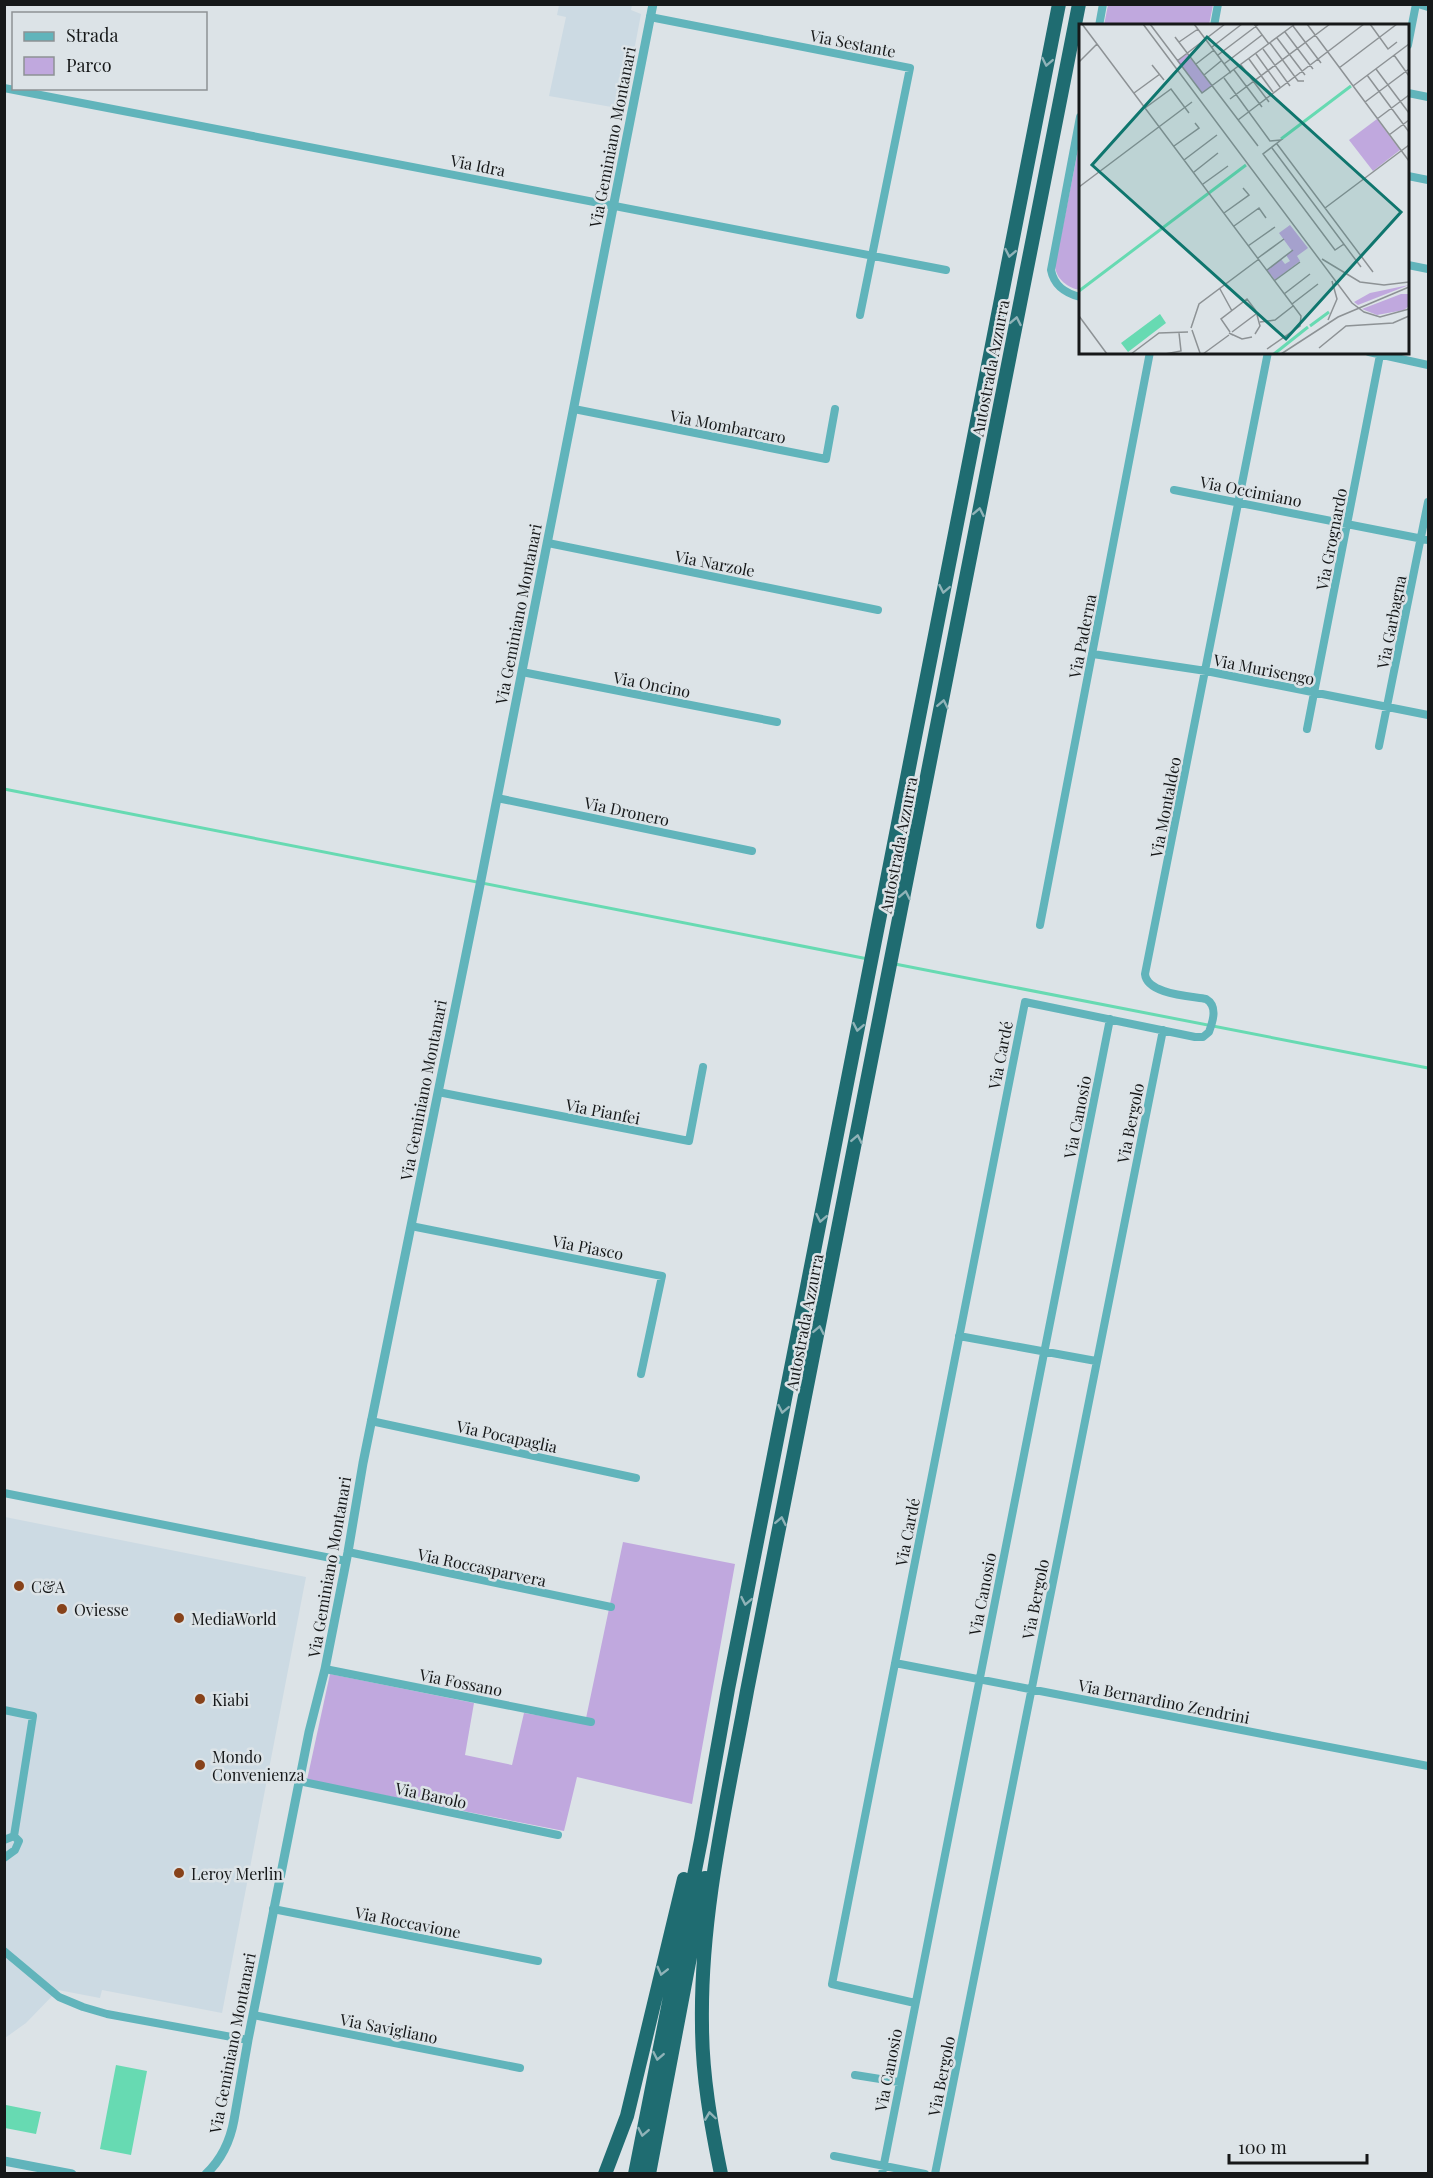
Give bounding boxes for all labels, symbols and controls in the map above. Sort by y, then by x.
legend [12,12,207,90]
text: Strada [66,23,119,47]
street label: Via Sestante [807,24,898,62]
inset map [1079,24,1409,354]
street label: Via Geminiano Montanari [584,45,640,230]
text: Parco [66,53,112,77]
one-way arrow [1041,57,1054,67]
street label: Via Idra [448,149,507,181]
one-way arrow [1004,248,1017,258]
street label: Autostrada Azzurra [966,298,1014,439]
one-way arrow [1009,316,1022,326]
street label: Via Mombarcaro [667,404,788,448]
street label: Via Occimiano [1197,471,1304,511]
street label: Via Grognardo [1311,486,1351,593]
one-way arrow [972,508,985,518]
street label: Via Geminiano Montanari [490,522,546,707]
street label: Via Narzole [672,545,757,581]
street label: Via Garbagna [1371,573,1410,672]
one-way arrow [938,584,951,594]
street label: Via Paderna [1063,592,1100,681]
street label: Via Murisengo [1211,649,1317,689]
street label: Via Oncino [611,666,693,702]
one-way arrow [936,699,949,709]
street label: Via Montaldeo [1145,755,1185,860]
street label: Autostrada Azzurra [874,775,922,916]
street label: Via Dronero [582,792,672,830]
one-way arrow [898,890,911,900]
street label: Via Geminiano Montanari [395,998,451,1183]
street label: Via Cardé [983,1019,1017,1092]
one-way arrow [852,1021,865,1031]
street label: Via Canosio [1058,1074,1095,1161]
street label: Via Bergolo [1112,1081,1148,1166]
street label: Via Pianfei [563,1093,642,1129]
one-way arrow [850,1134,863,1144]
one-way arrow [815,1213,828,1223]
street label: Via Piasco [550,1230,625,1264]
street label: Autostrada Azzurra [780,1252,828,1393]
one-way arrow [812,1325,825,1335]
one-way arrow [777,1404,790,1414]
street label: Via Pocapaglia [454,1415,559,1457]
street label: Via Geminiano Montanari [303,1474,355,1660]
street label: Via Cardé [890,1496,924,1569]
one-way arrow [774,1517,787,1527]
street label: Via Roccasparvera [415,1543,548,1591]
street label: Via Canosio [963,1551,1000,1638]
street label: Via Bergolo [1017,1557,1053,1642]
place label: C&A [31,1576,66,1597]
marker: C&A [12,1579,26,1593]
one-way arrow [740,1596,753,1606]
place label: Oviesse [74,1599,129,1620]
marker: Oviesse [55,1602,69,1616]
place label: MediaWorld [191,1608,277,1629]
marker: MediaWorld [172,1611,186,1625]
street label: Via Fossano [417,1663,505,1700]
street label: Via Bernardino Zendrini [1075,1674,1252,1728]
place label: Kiabi [212,1689,249,1710]
marker: Kiabi [193,1692,207,1706]
place label: Mondo Convenienza [212,1746,304,1785]
marker: Mondo Convenienza [193,1758,207,1772]
street label: Via Barolo [392,1777,469,1813]
place label: Leroy Merlin [191,1863,283,1884]
marker: Leroy Merlin [172,1866,186,1880]
street label: Via Roccavione [352,1901,463,1943]
street label: Via Geminiano Montanari [204,1951,260,2136]
one-way arrow [657,1966,670,1976]
street label: Via Savigliano [337,2008,440,2048]
street label: Via Canosio [869,2027,906,2114]
street label: Via Bergolo [923,2034,959,2119]
one-way arrow [652,2051,665,2061]
one-way arrow [705,2111,717,2121]
one-way arrow [637,2127,650,2137]
scale bar [1229,2127,1367,2165]
text: 100 m [1238,2135,1287,2159]

